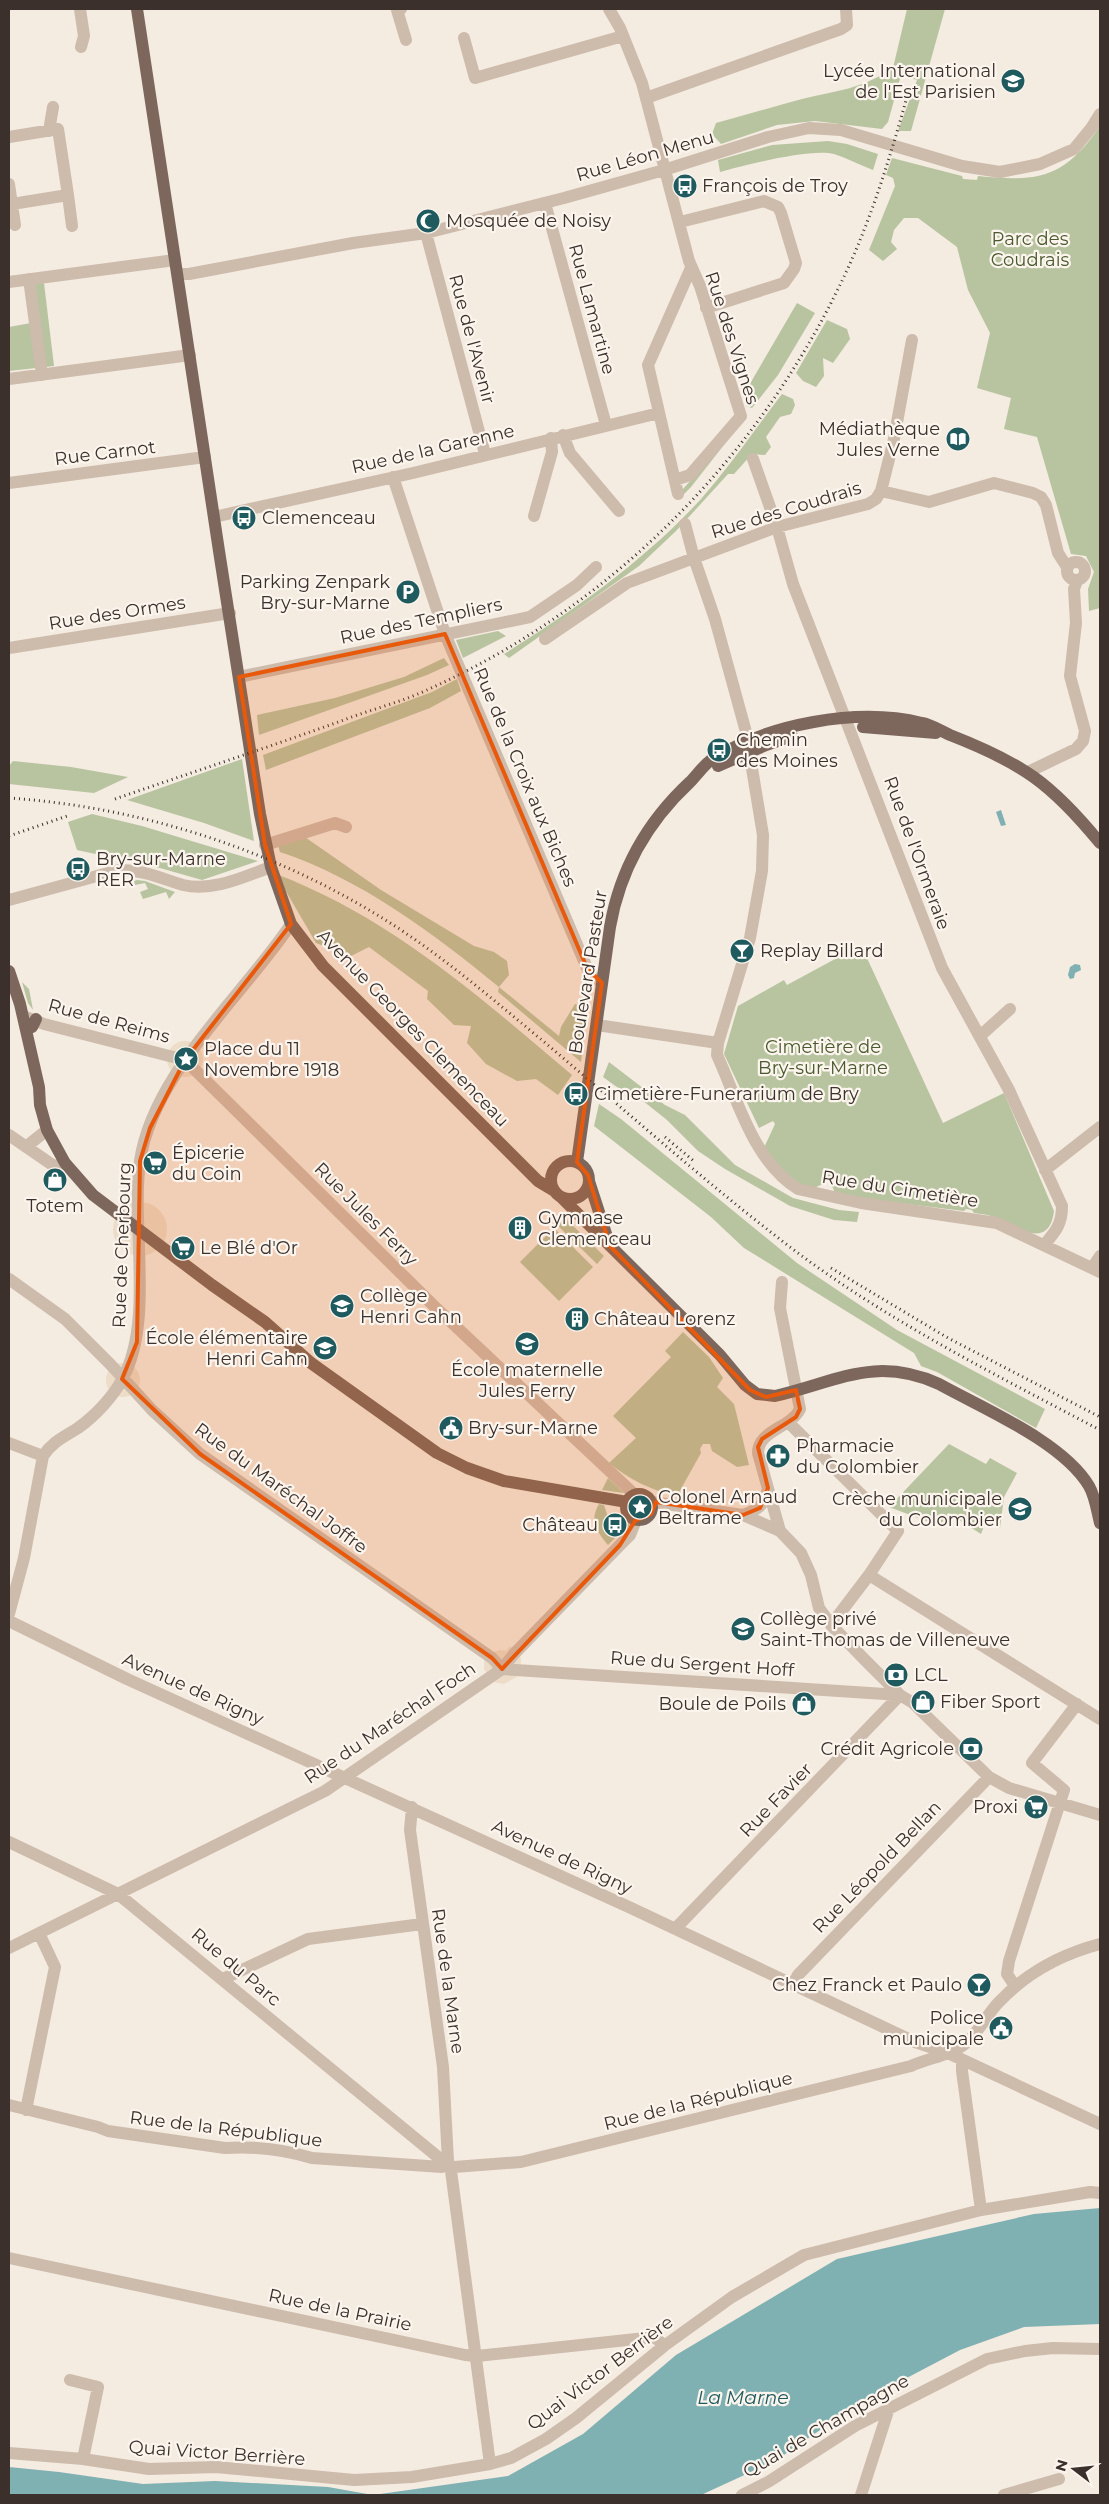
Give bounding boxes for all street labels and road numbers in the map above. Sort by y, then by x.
street label: Rue Léon Menu [573,126,717,186]
street label: Rue Lamartine [564,241,620,377]
street label: Rue des Vignes [700,269,764,407]
street label: Rue de l'Avenir [444,272,500,406]
street label: Rue de la Garenne [350,420,517,478]
street label: Rue Carnot [53,436,157,470]
street label: Rue des Coudrais [708,477,864,543]
street label: Rue des Ormes [47,591,187,635]
street label: Rue des Templiers [338,593,504,649]
street label: Rue de la Croix aux Biches [469,664,581,890]
street label: Rue de l'Ormeraie [879,773,955,933]
street label: Boulevard Pasteur [564,888,612,1056]
street label: Avenue Georges Clemenceau [313,925,513,1131]
street label: Rue de Reims [46,994,172,1048]
street label: Rue Jules Ferry [310,1158,422,1270]
street label: Rue de Cherbourg [108,1162,136,1328]
street label: Rue du Cimetière [820,1166,980,1212]
street label: Rue du Maréchal Joffre [190,1418,372,1558]
street label: Rue du Sergent Hoff [609,1647,796,1681]
street label: Avenue de Rigny [119,1648,267,1730]
street label: Rue du Maréchal Foch [300,1657,480,1789]
street label: Rue Favier [735,1758,817,1842]
street label: Rue Léopold Bellan [808,1796,946,1938]
street label: Avenue de Rigny [488,1815,636,1899]
street label: Rue de la Marne [427,1907,469,2055]
street label: Rue du Parc [187,1923,285,2011]
street label: Rue de la République [601,2067,795,2135]
street label: Rue de la République [128,2106,324,2152]
street label: Rue de la Prairie [266,2284,414,2336]
street label: Quai Victor Berrière [523,2311,677,2435]
street label: Quai de Champagne [739,2369,913,2483]
street label: Quai Victor Berrière [128,2436,306,2470]

